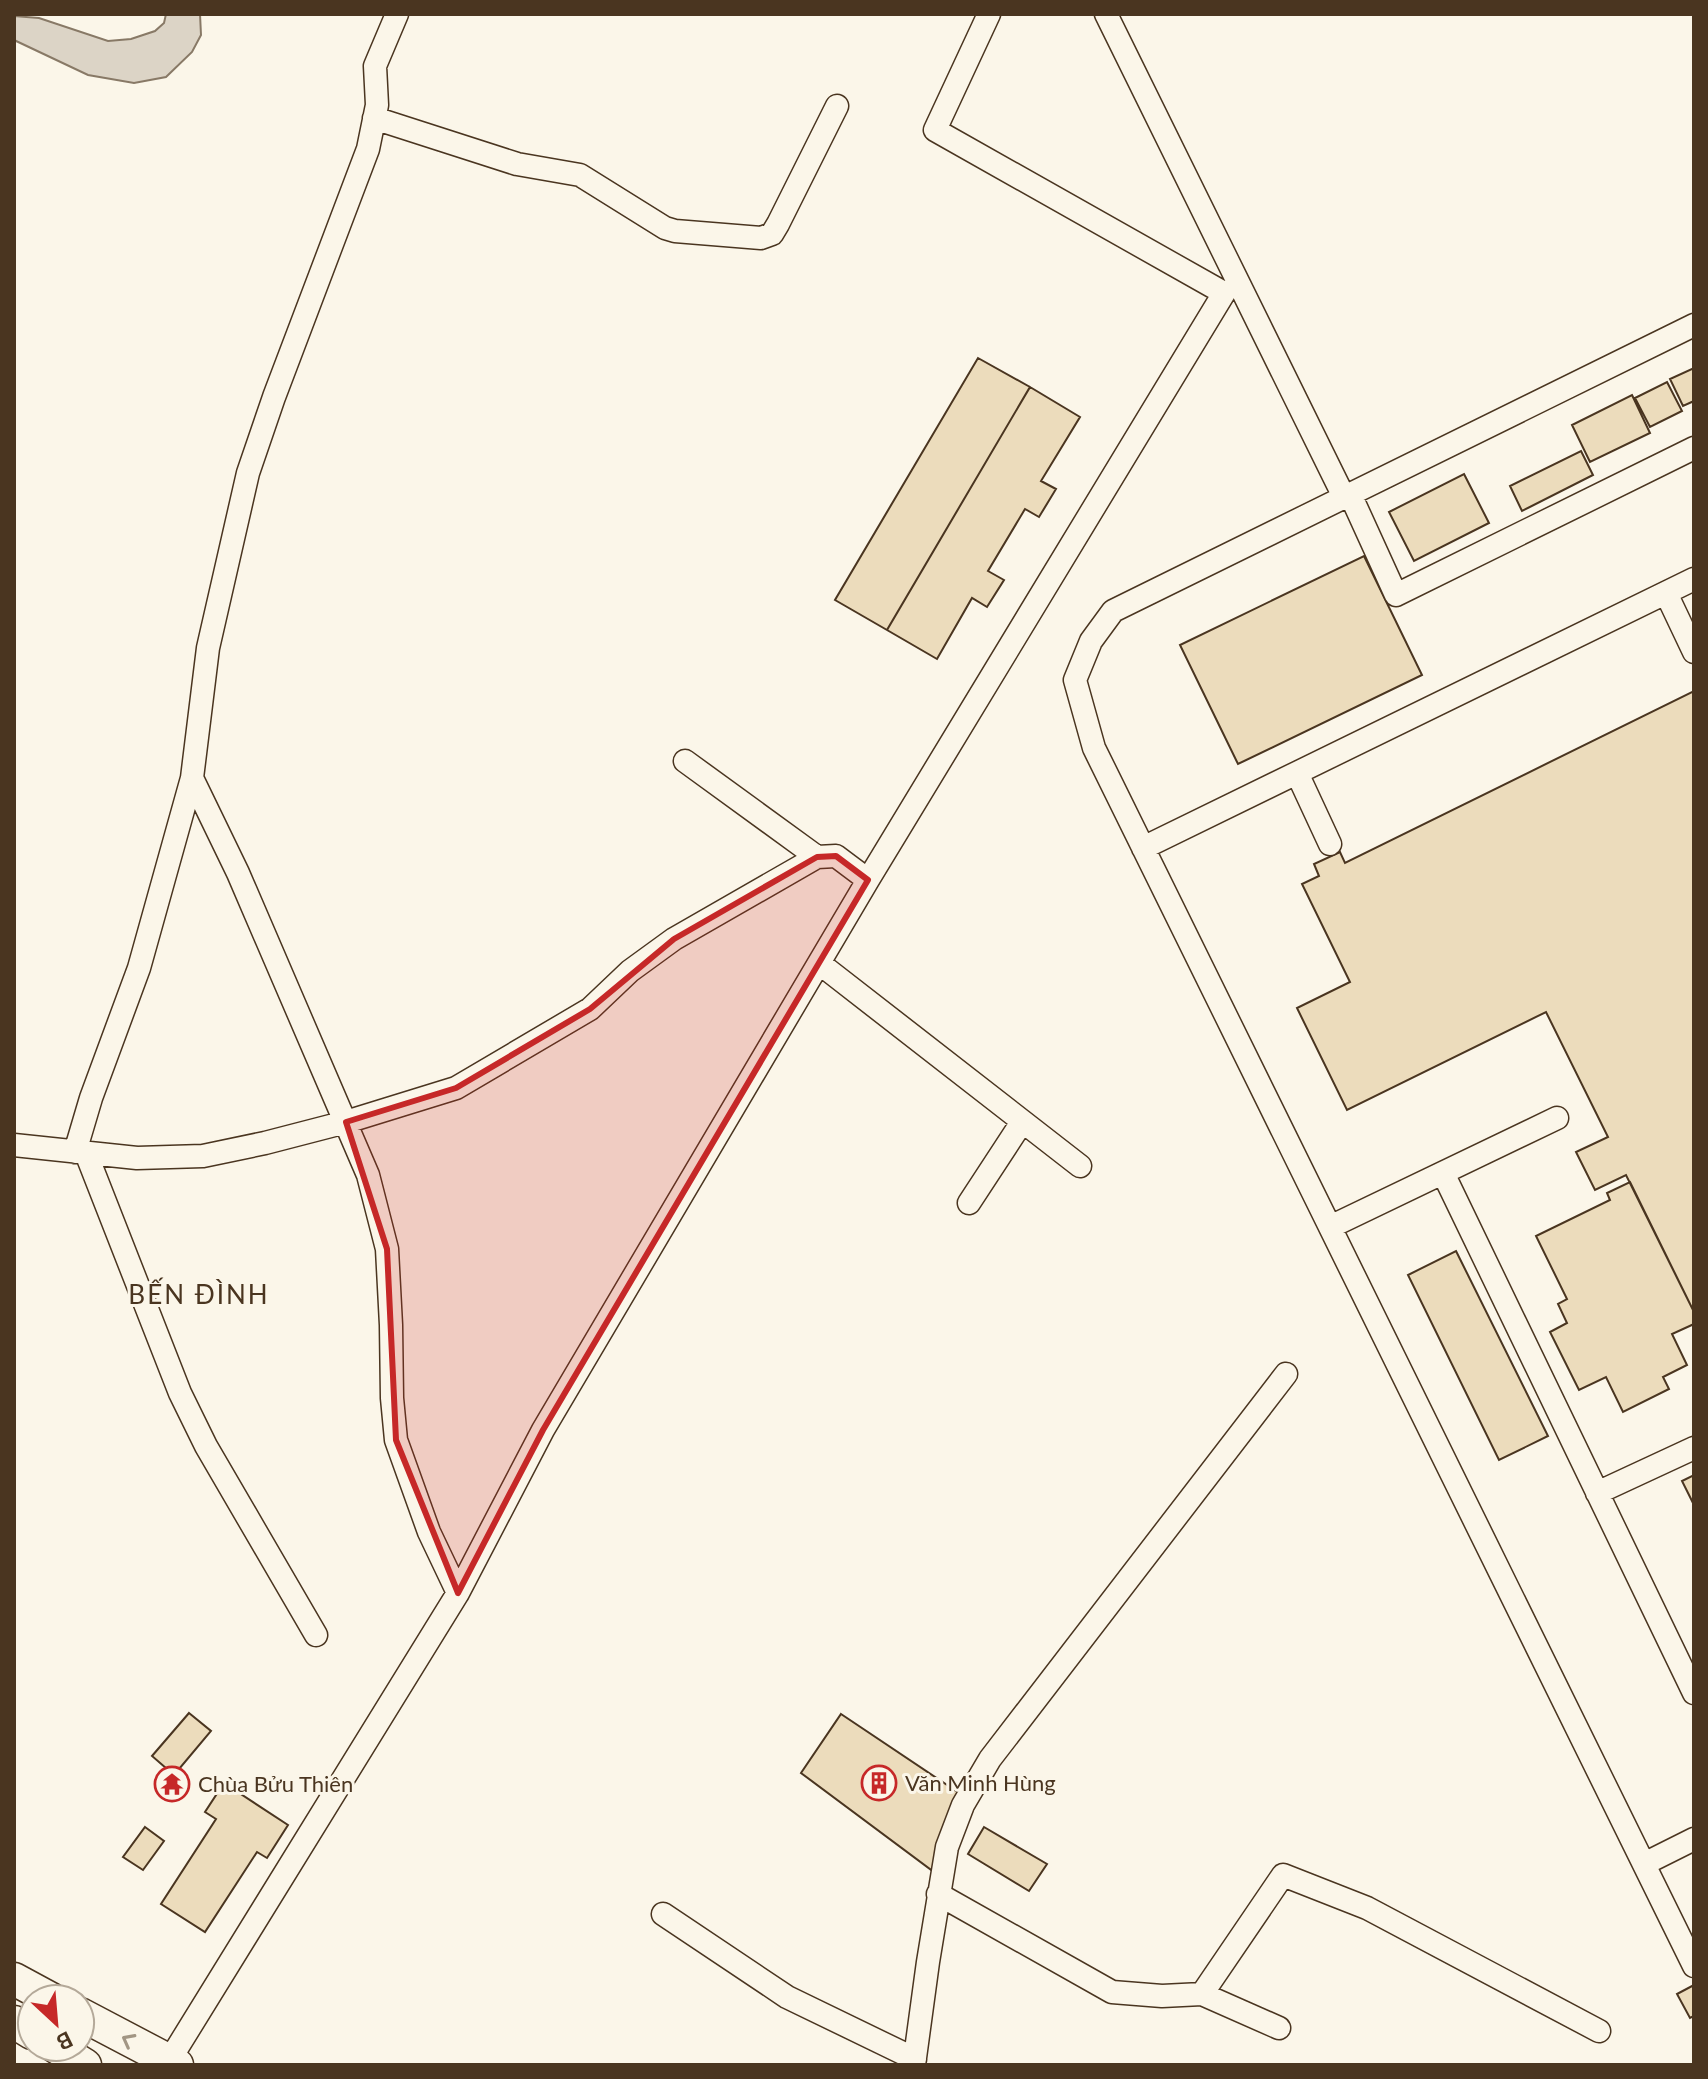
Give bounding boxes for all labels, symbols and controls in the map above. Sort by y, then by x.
district label: BẾN ĐÌNH [128,1277,270,1310]
building icon: Văn Minh Hùng [860,1764,898,1802]
temple icon: Chùa Bửu Thiên [153,1765,191,1803]
place label: Văn Minh Hùng [905,1769,1056,1796]
place label: Chùa Bửu Thiên [198,1770,353,1797]
north arrow [16,1983,96,2063]
text: B [53,2026,77,2057]
one-way arrow [122,2034,137,2049]

